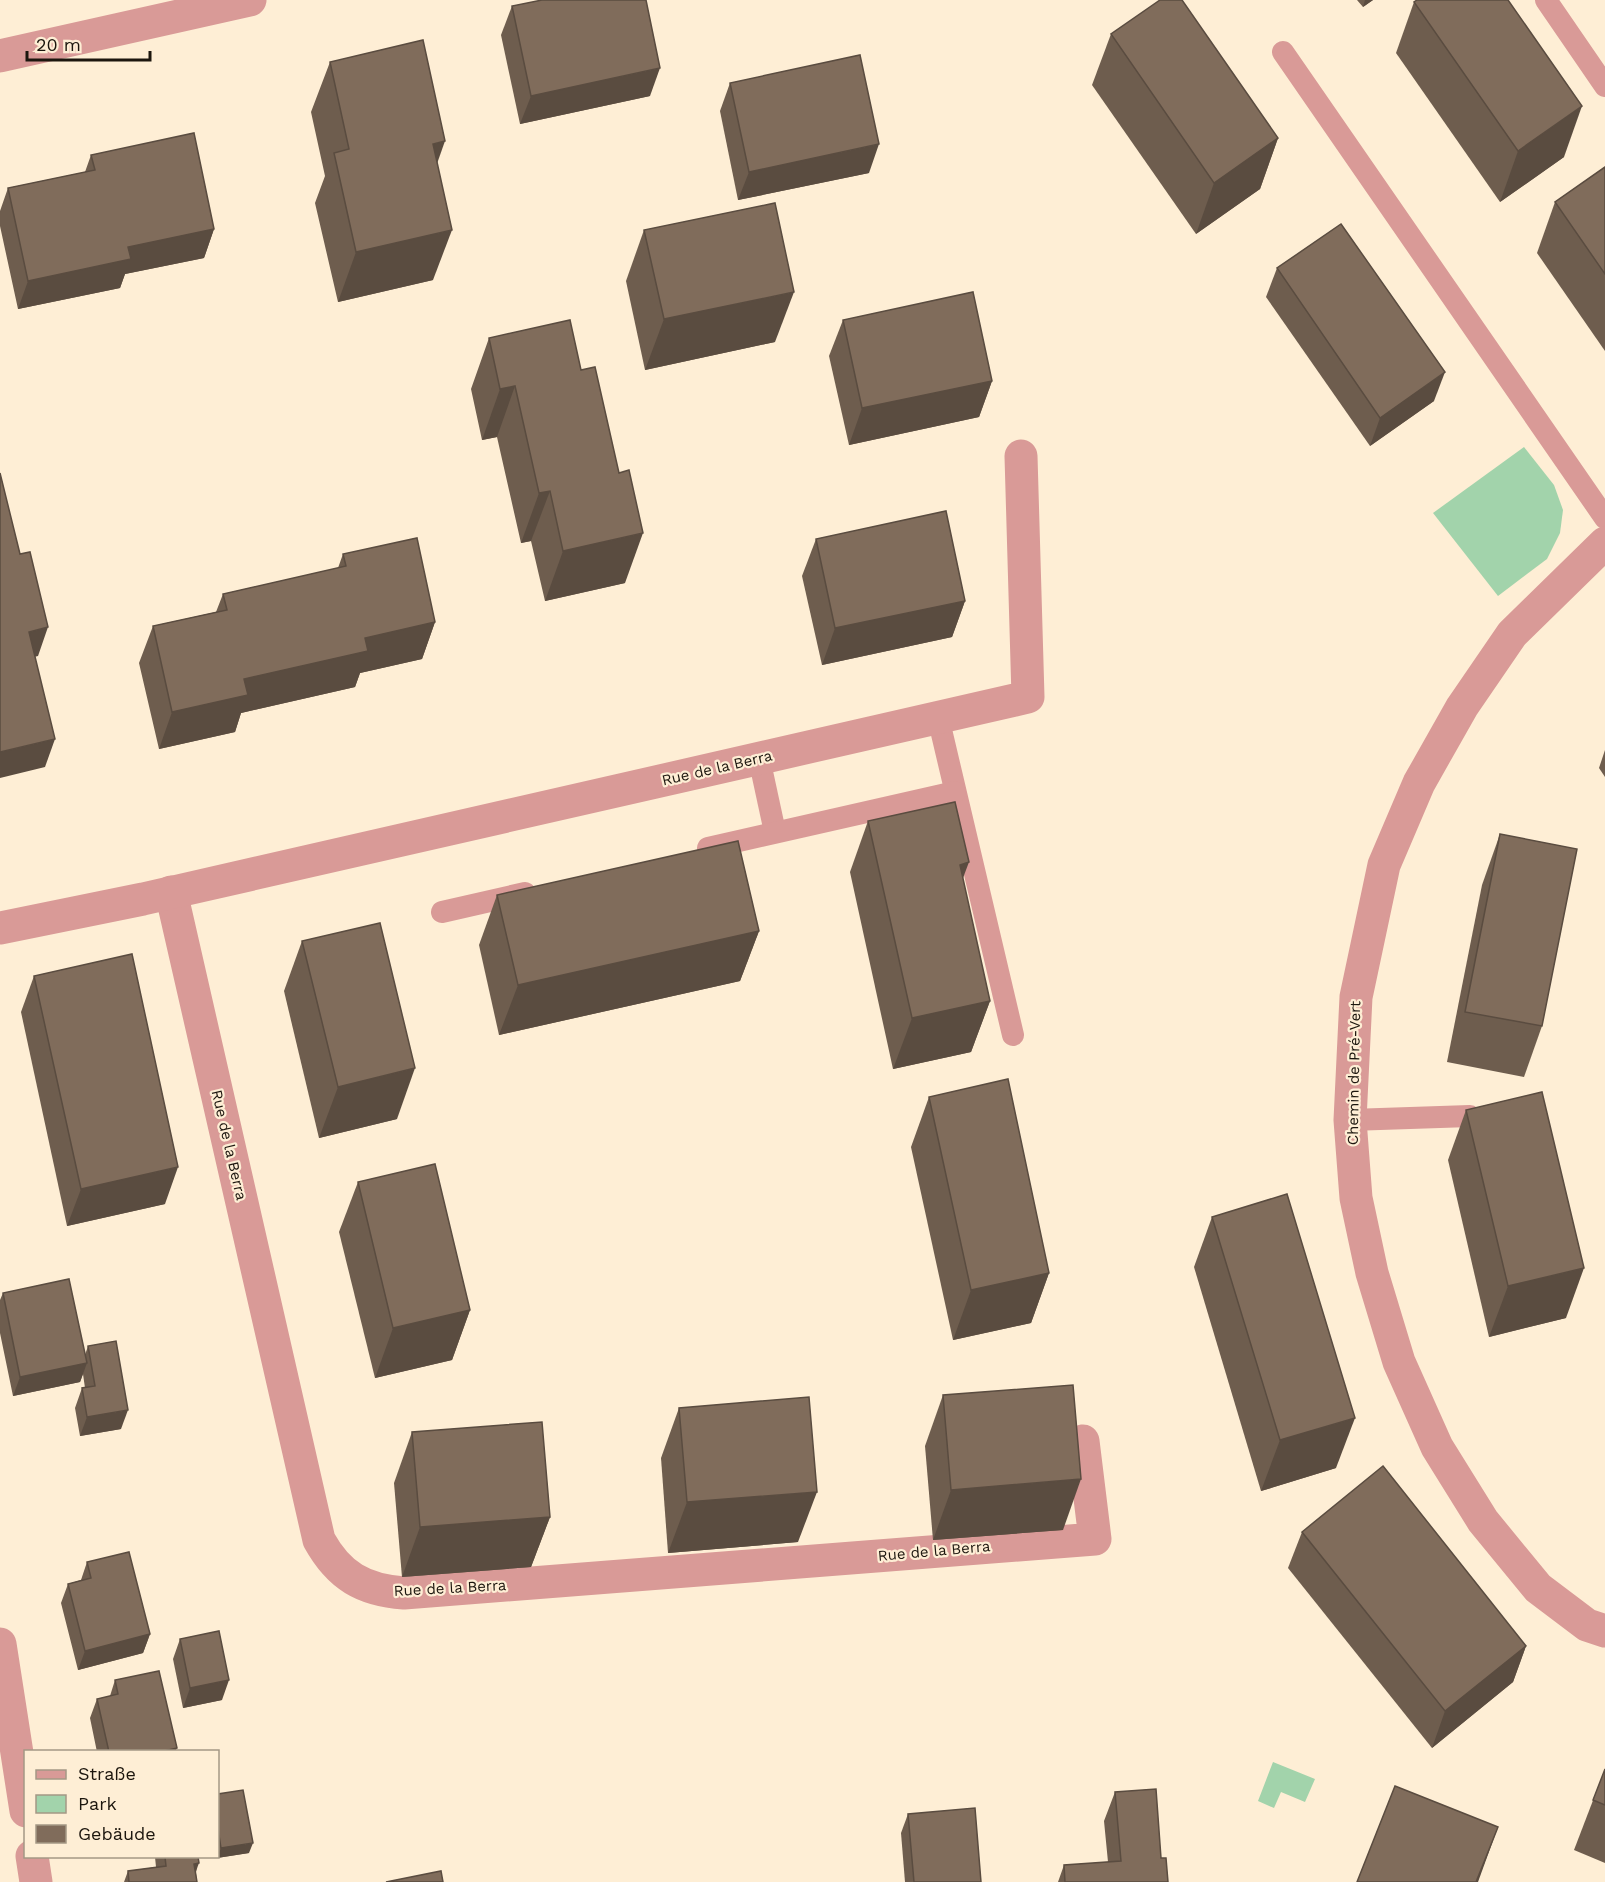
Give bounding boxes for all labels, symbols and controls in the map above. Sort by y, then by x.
scale bar [27,24,150,62]
text: 20 m [36,34,81,55]
street label: Rue de la Berra [660,746,774,789]
street label: Chemin de Pré-Vert [1344,1000,1364,1145]
street label: Rue de la Berra [208,1088,251,1202]
street label: Rue de la Berra [877,1537,991,1565]
street label: Rue de la Berra [393,1576,507,1600]
legend [24,1750,219,1858]
text: Straße [78,1763,136,1784]
text: Park [78,1793,117,1814]
text: Gebäude [78,1823,156,1844]

